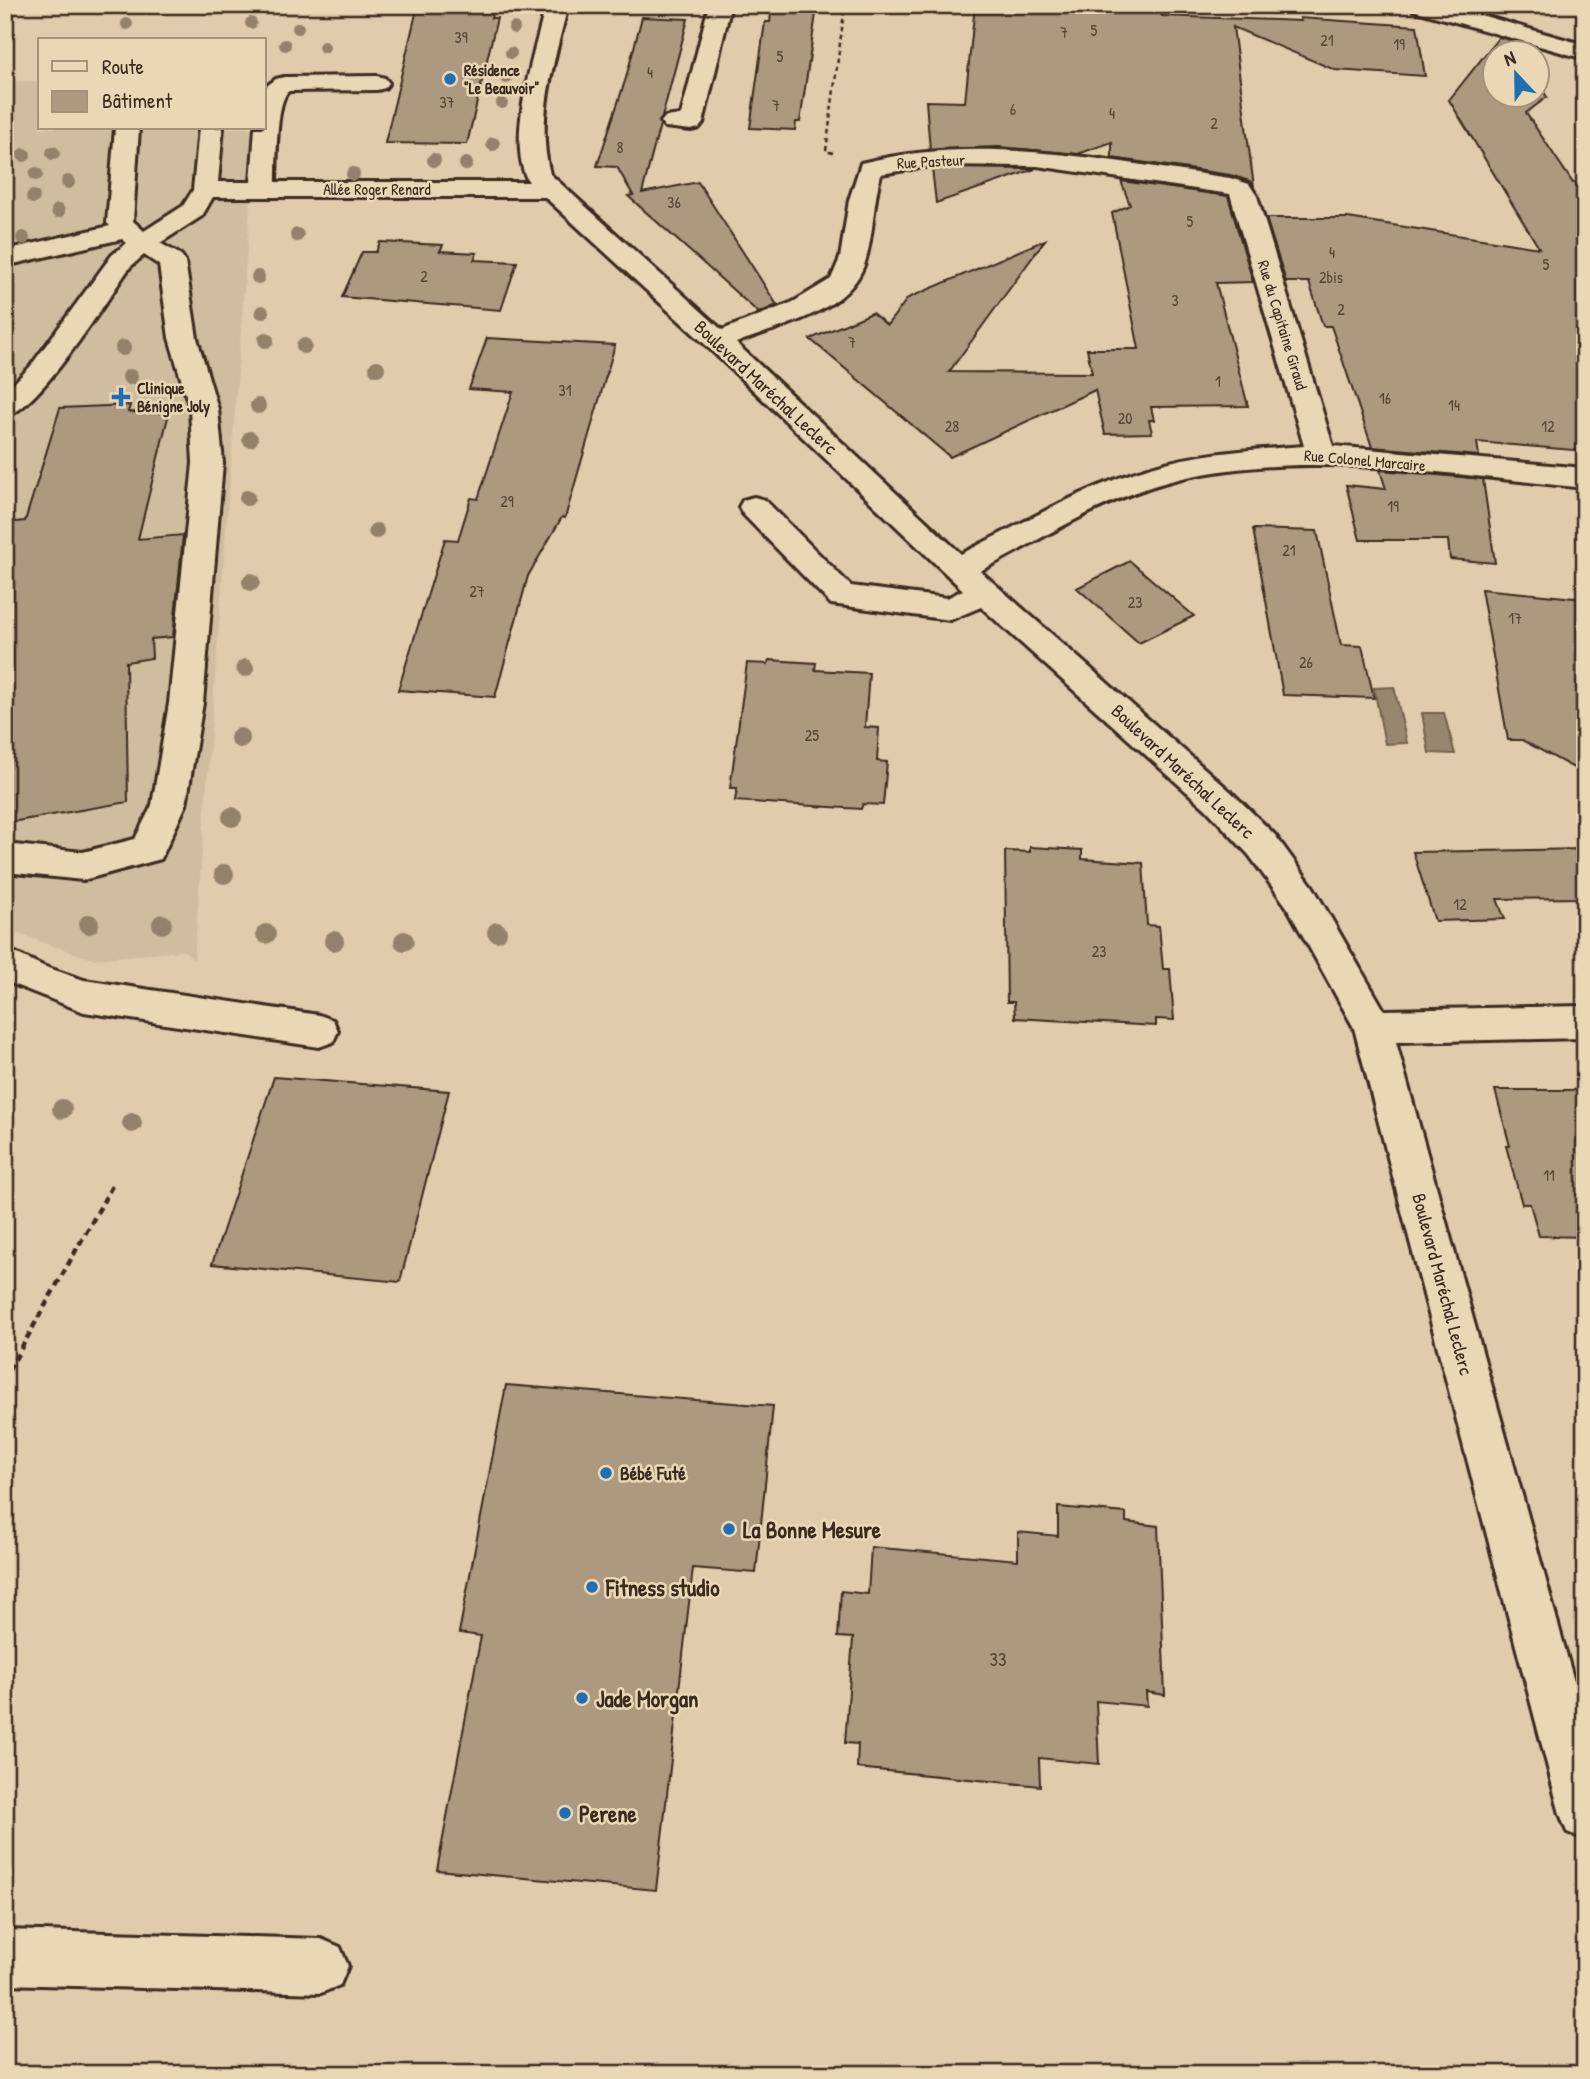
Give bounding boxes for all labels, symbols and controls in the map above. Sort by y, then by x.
house number: 5 [1091,19,1098,41]
house number: 7 [1060,21,1068,43]
house number: 39 [454,26,468,48]
house number: 21 [1320,29,1334,51]
house number: 19 [1393,33,1405,55]
legend [38,38,266,130]
north arrow [1482,38,1552,108]
text: N [1500,44,1519,72]
house number: 5 [777,45,784,67]
text: Route [102,52,144,81]
place label: Résidence "Le Beauvoir" [464,59,540,99]
house number: 4 [647,61,653,83]
marker: Résidence "Le Beauvoir" [442,71,458,87]
text: Bâtiment [102,86,173,115]
house number: 37 [439,91,455,113]
house number: 7 [772,94,780,116]
house number: 6 [1010,98,1016,120]
house number: 4 [1109,102,1115,124]
house number: 2 [1210,112,1218,134]
house number: 8 [617,136,624,158]
street label: Rue Pasteur [896,148,966,174]
street label: Allée Roger Renard [323,178,431,200]
house number: 36 [667,191,681,213]
house number: 5 [1187,210,1194,232]
house number: 4 [1329,241,1335,263]
house number: 5 [1543,253,1550,275]
street label: Rue du Capitaine Giraud [1253,257,1313,393]
house number: 2 [420,265,428,287]
house number: 2bis [1319,266,1343,288]
house number: 3 [1171,289,1179,311]
house number: 2 [1337,298,1345,320]
street label: Boulevard Maréchal Leclerc [689,314,844,461]
house number: 7 [848,331,856,353]
house number: 1 [1215,370,1221,392]
place label: Clinique Bénigne Joly [137,377,210,418]
house number: 31 [559,379,572,401]
marker: Clinique Bénigne Joly [111,387,131,407]
house number: 16 [1379,387,1391,409]
house number: 14 [1448,394,1460,416]
house number: 20 [1118,407,1132,429]
house number: 28 [945,415,959,437]
house number: 12 [1541,415,1555,437]
street label: Rue Colonel Marcaire [1303,444,1427,476]
house number: 29 [500,490,514,512]
house number: 19 [1387,495,1399,517]
house number: 21 [1282,539,1296,561]
house number: 27 [469,580,485,602]
house number: 23 [1128,591,1142,613]
house number: 17 [1508,607,1522,629]
house number: 26 [1299,651,1313,673]
street label: Boulevard Maréchal Leclerc [1106,698,1261,845]
house number: 25 [805,724,819,746]
house number: 12 [1453,893,1467,915]
house number: 23 [1092,940,1106,962]
house number: 11 [1543,1164,1555,1186]
street label: Boulevard Maréchal Leclerc [1406,1190,1480,1378]
place label: Bébé Futé [620,1460,686,1486]
marker: Bébé Futé [598,1465,614,1481]
place label: La Bonne Mesure [743,1514,882,1545]
marker: La Bonne Mesure [721,1521,737,1537]
place label: Fitness studio [605,1572,720,1603]
marker: Fitness studio [584,1579,600,1595]
house number: 33 [989,1646,1007,1672]
place label: Jade Morgan [596,1683,698,1715]
marker: Jade Morgan [574,1690,590,1706]
place label: Perene [579,1798,638,1829]
marker: Perene [557,1805,573,1821]

